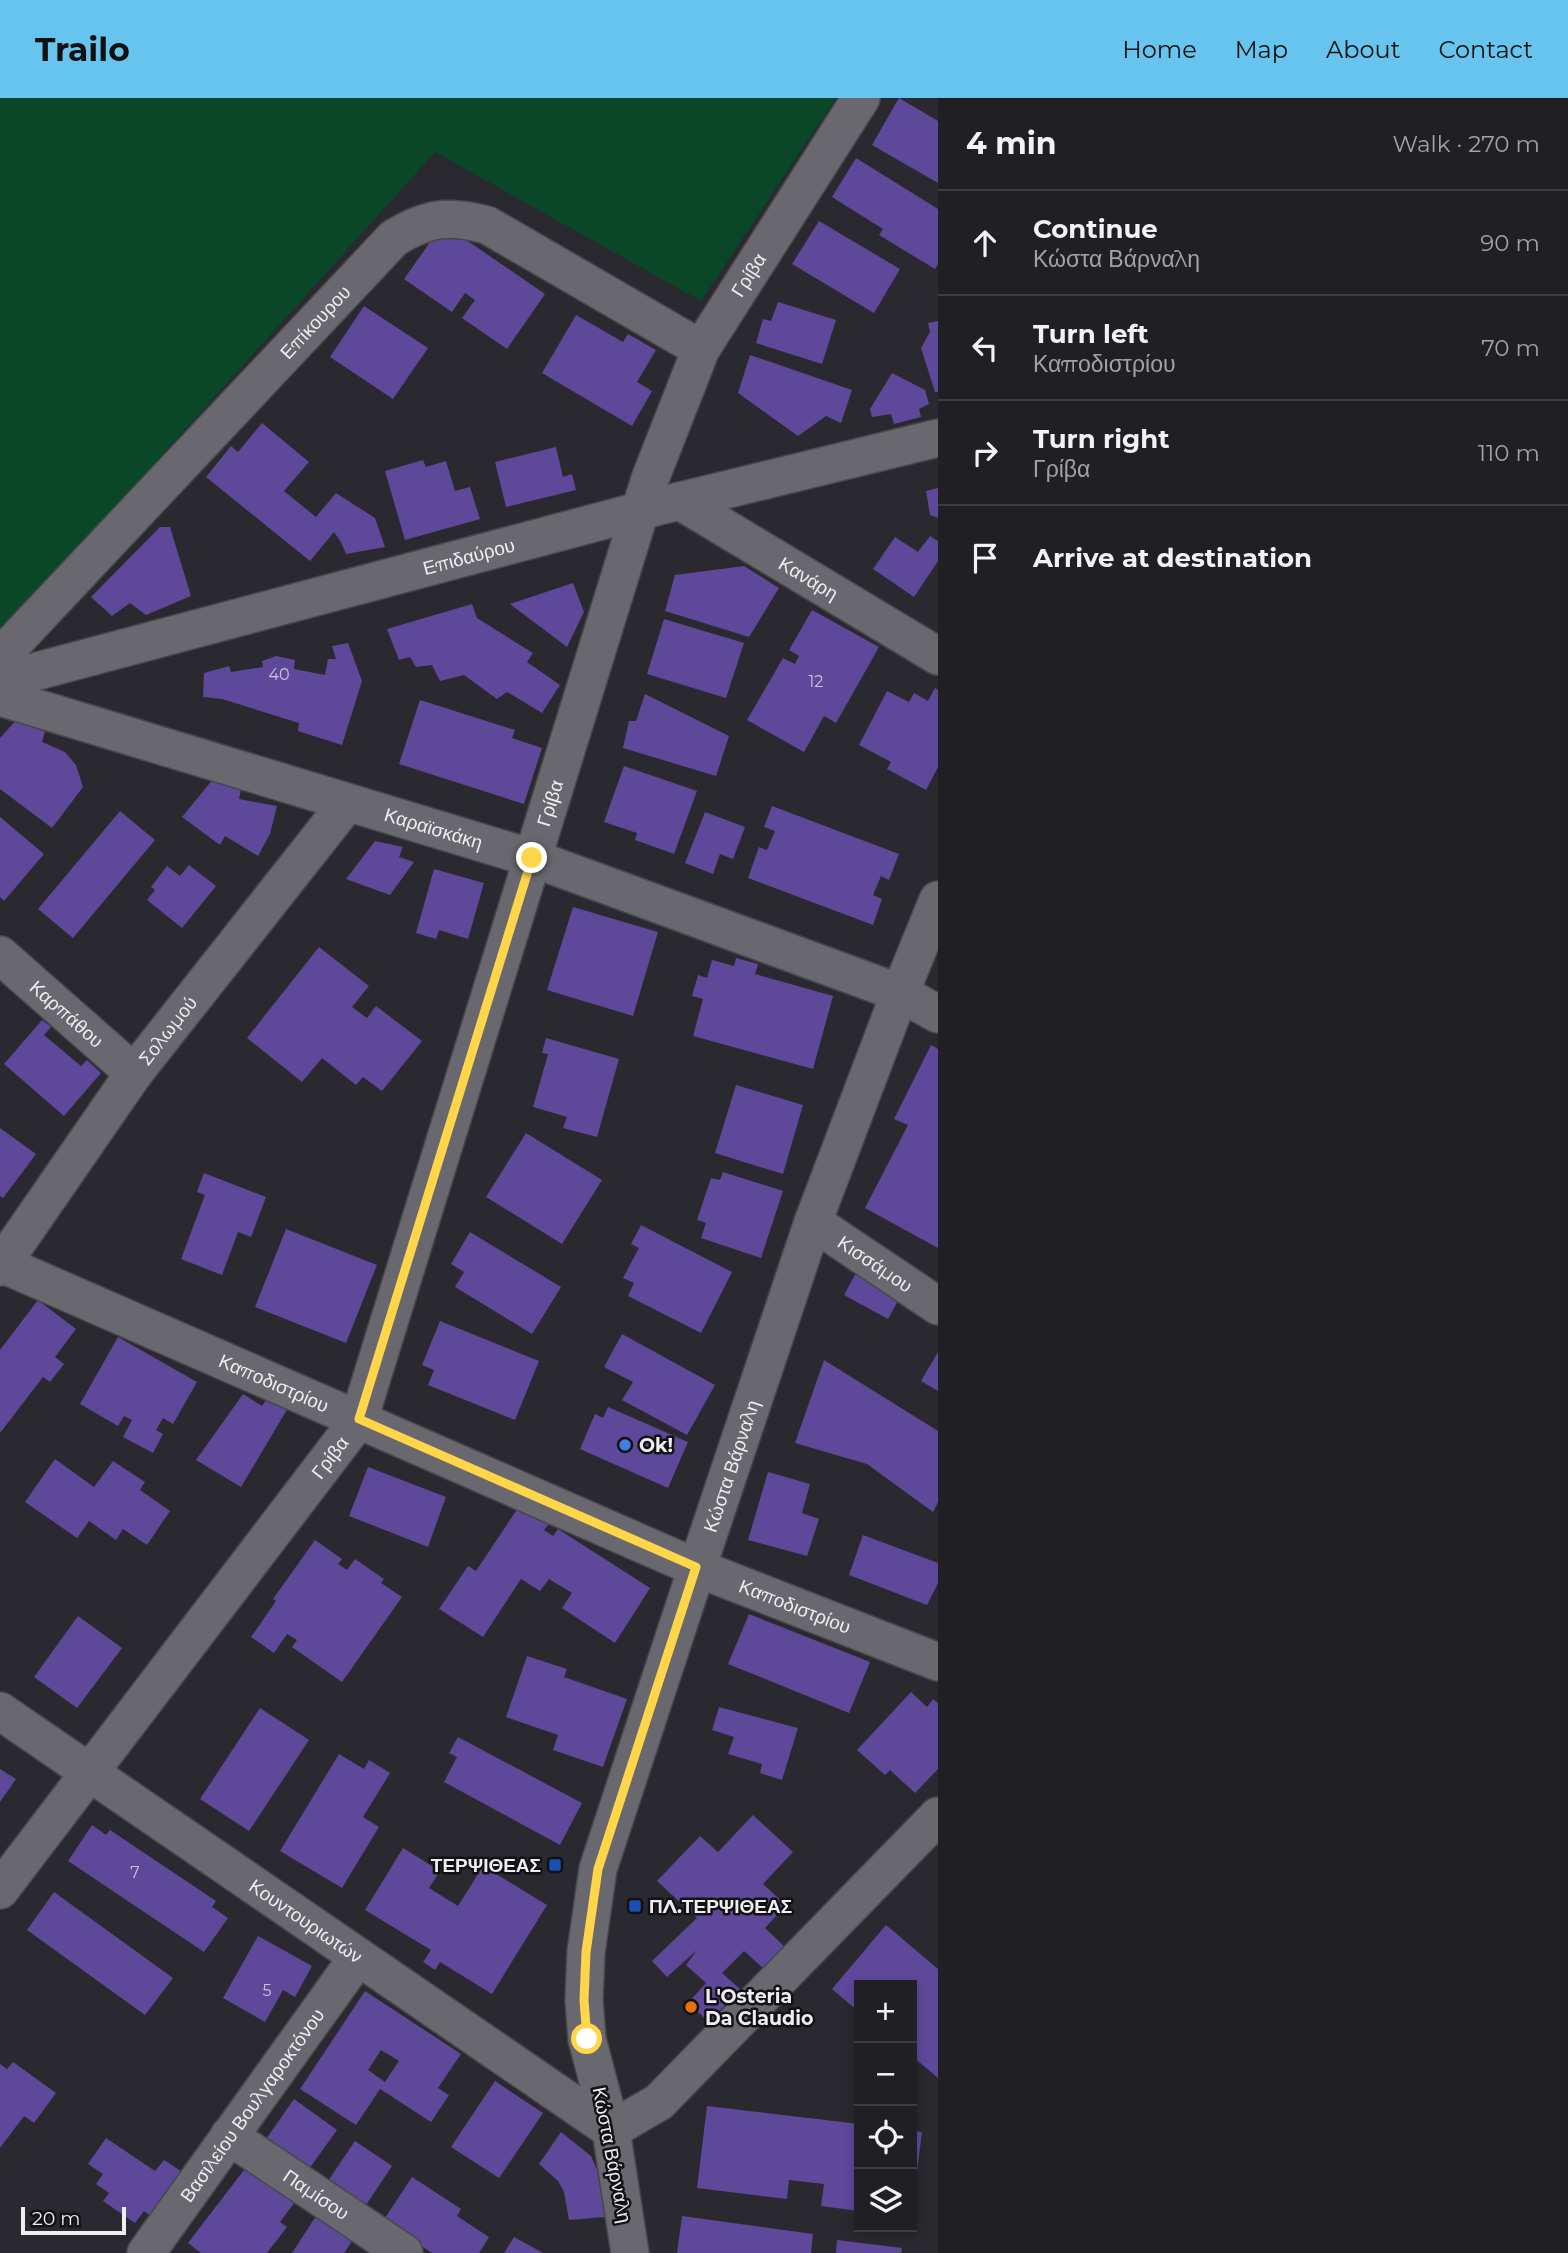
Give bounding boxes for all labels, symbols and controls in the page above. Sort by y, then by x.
text: Trailo [35,29,130,69]
text: Home [1122,35,1197,64]
text: Map [1235,35,1288,64]
text: About [1326,35,1400,64]
text: Contact [1438,35,1533,64]
text: 4 min [966,125,1056,162]
text: Walk · 270 m [1393,130,1540,158]
text: Continue [1033,213,1158,245]
icon: ahead [966,224,1004,262]
text: 90 m [1480,229,1540,257]
text: Κώστα Βάρναλη [1033,245,1200,273]
street label: Γρίβα [726,248,771,301]
street label: Επίκουρου [275,280,355,364]
text: Turn left [1033,318,1149,350]
icon: left [966,329,1004,367]
text: 70 m [1481,334,1540,362]
text: Καποδιστρίου [1033,350,1176,378]
text: Turn right [1033,423,1169,455]
icon: right [966,434,1004,472]
text: 110 m [1478,439,1540,467]
text: Γρίβα [1033,455,1090,483]
street label: Επιδαύρου [420,533,517,580]
icon: arrive [966,539,1004,577]
text: Arrive at destination [1033,542,1312,574]
street label: Κανάρη [775,552,842,605]
house number: 40 [268,665,290,684]
house number: 12 [809,672,823,691]
street label: Γρίβα [532,777,568,829]
street label: Καραϊσκάκη [382,803,486,854]
route end [516,842,547,873]
street label: Καρπάθου [25,975,108,1052]
street label: Σολωμού [133,991,202,1069]
street label: Κισσάμου [833,1231,917,1297]
street label: Καποδιστρίου [215,1349,332,1417]
street label: Κώστα Βάρναλη [698,1397,764,1535]
street label: Γρίβα [306,1432,353,1483]
place label: Ok! [639,1434,673,1457]
marker: Ok! [617,1437,633,1453]
street label: Καποδιστρίου [736,1574,854,1638]
place label: ΤΕΡΨΙΘΕΑΣ [431,1854,541,1877]
marker: ΤΕΡΨΙΘΕΑΣ [547,1857,563,1873]
house number: 7 [130,1863,140,1882]
street label: Κουντουριωτών [245,1874,367,1968]
place label: ΠΛ.ΤΕΡΨΙΘΕΑΣ [649,1895,792,1918]
marker: ΠΛ.ΤΕΡΨΙΘΕΑΣ [627,1898,643,1914]
map controls [854,1980,917,2232]
button: + [854,1980,917,2043]
house number: 5 [262,1981,272,2000]
place label: L'Osteria Da Claudio [705,1985,813,2030]
marker: L'Osteria Da Claudio [683,1999,699,2015]
street label: Βασιλείου Βουλγαροκτόνου [175,2004,329,2206]
route start [571,2023,602,2054]
button: − [854,2043,917,2106]
street label: Κώστα Βάρναλη [588,2085,636,2225]
button: locate [854,2106,917,2169]
street label: Παμίσου [279,2164,354,2225]
button: layers [854,2169,917,2232]
scale bar [21,2204,126,2236]
text: 20 m [32,2207,80,2230]

